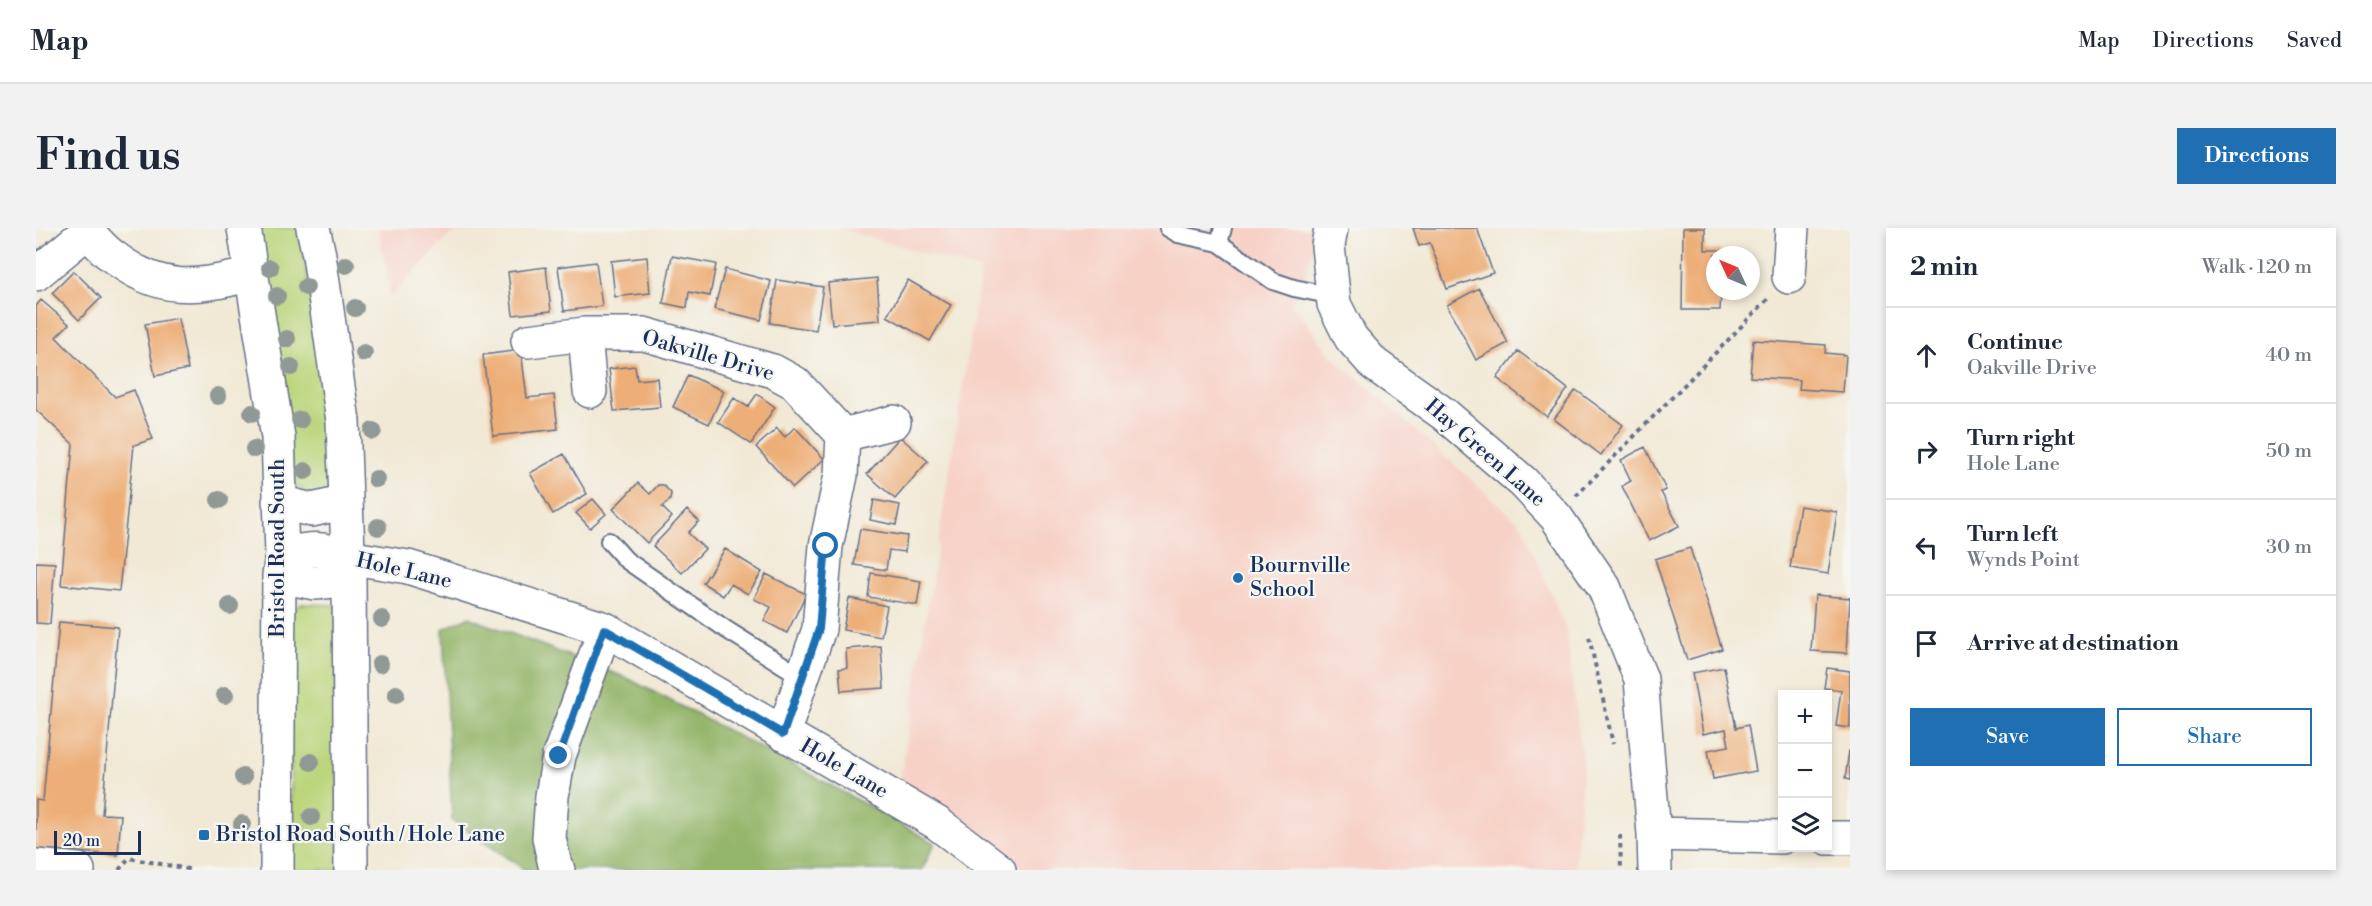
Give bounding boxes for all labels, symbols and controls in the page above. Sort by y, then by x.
text: Map [30,24,89,59]
text: Map [2078,28,2120,54]
text: Directions [2153,28,2254,54]
text: Saved [2287,28,2342,54]
button: Directions [2177,128,2336,184]
text: Find us [36,130,180,183]
north arrow [1706,246,1760,300]
text: 2 min [1910,251,1978,283]
text: Walk · 120 m [2202,255,2312,280]
street label: Oakville Drive [639,325,777,387]
text: Continue [1967,329,2063,356]
icon: ahead [1910,339,1943,372]
text: 40 m [2265,343,2312,368]
text: Oakville Drive [1967,356,2097,381]
street label: Hay Green Lane [1419,393,1551,513]
text: Turn right [1967,425,2075,452]
icon: right [1910,435,1943,468]
text: 50 m [2266,439,2312,464]
text: Hole Lane [1967,452,2060,477]
street label: Bristol Road South [265,458,291,639]
text: Turn left [1967,521,2058,548]
icon: left [1910,531,1943,564]
route start [812,532,838,558]
text: 30 m [2266,535,2312,560]
street label: Hole Lane [354,547,454,595]
text: Wynds Point [1967,548,2080,573]
place label: Bournville School [1249,553,1351,603]
marker: Bournville School [1231,571,1245,585]
icon: arrive [1910,627,1943,660]
text: Arrive at destination [1967,630,2179,657]
map controls [1778,690,1832,852]
button: + [1778,690,1832,744]
button: Save [1910,708,2105,766]
button: Share [2117,708,2312,766]
street label: Hole Lane [795,733,893,805]
route end [545,742,571,768]
button: − [1778,744,1832,798]
button: layers [1778,798,1832,852]
place label: Bristol Road South / Hole Lane [215,822,505,848]
scale bar [54,828,141,856]
marker: Bristol Road South / Hole Lane [197,828,211,842]
text: 20 m [63,831,100,851]

